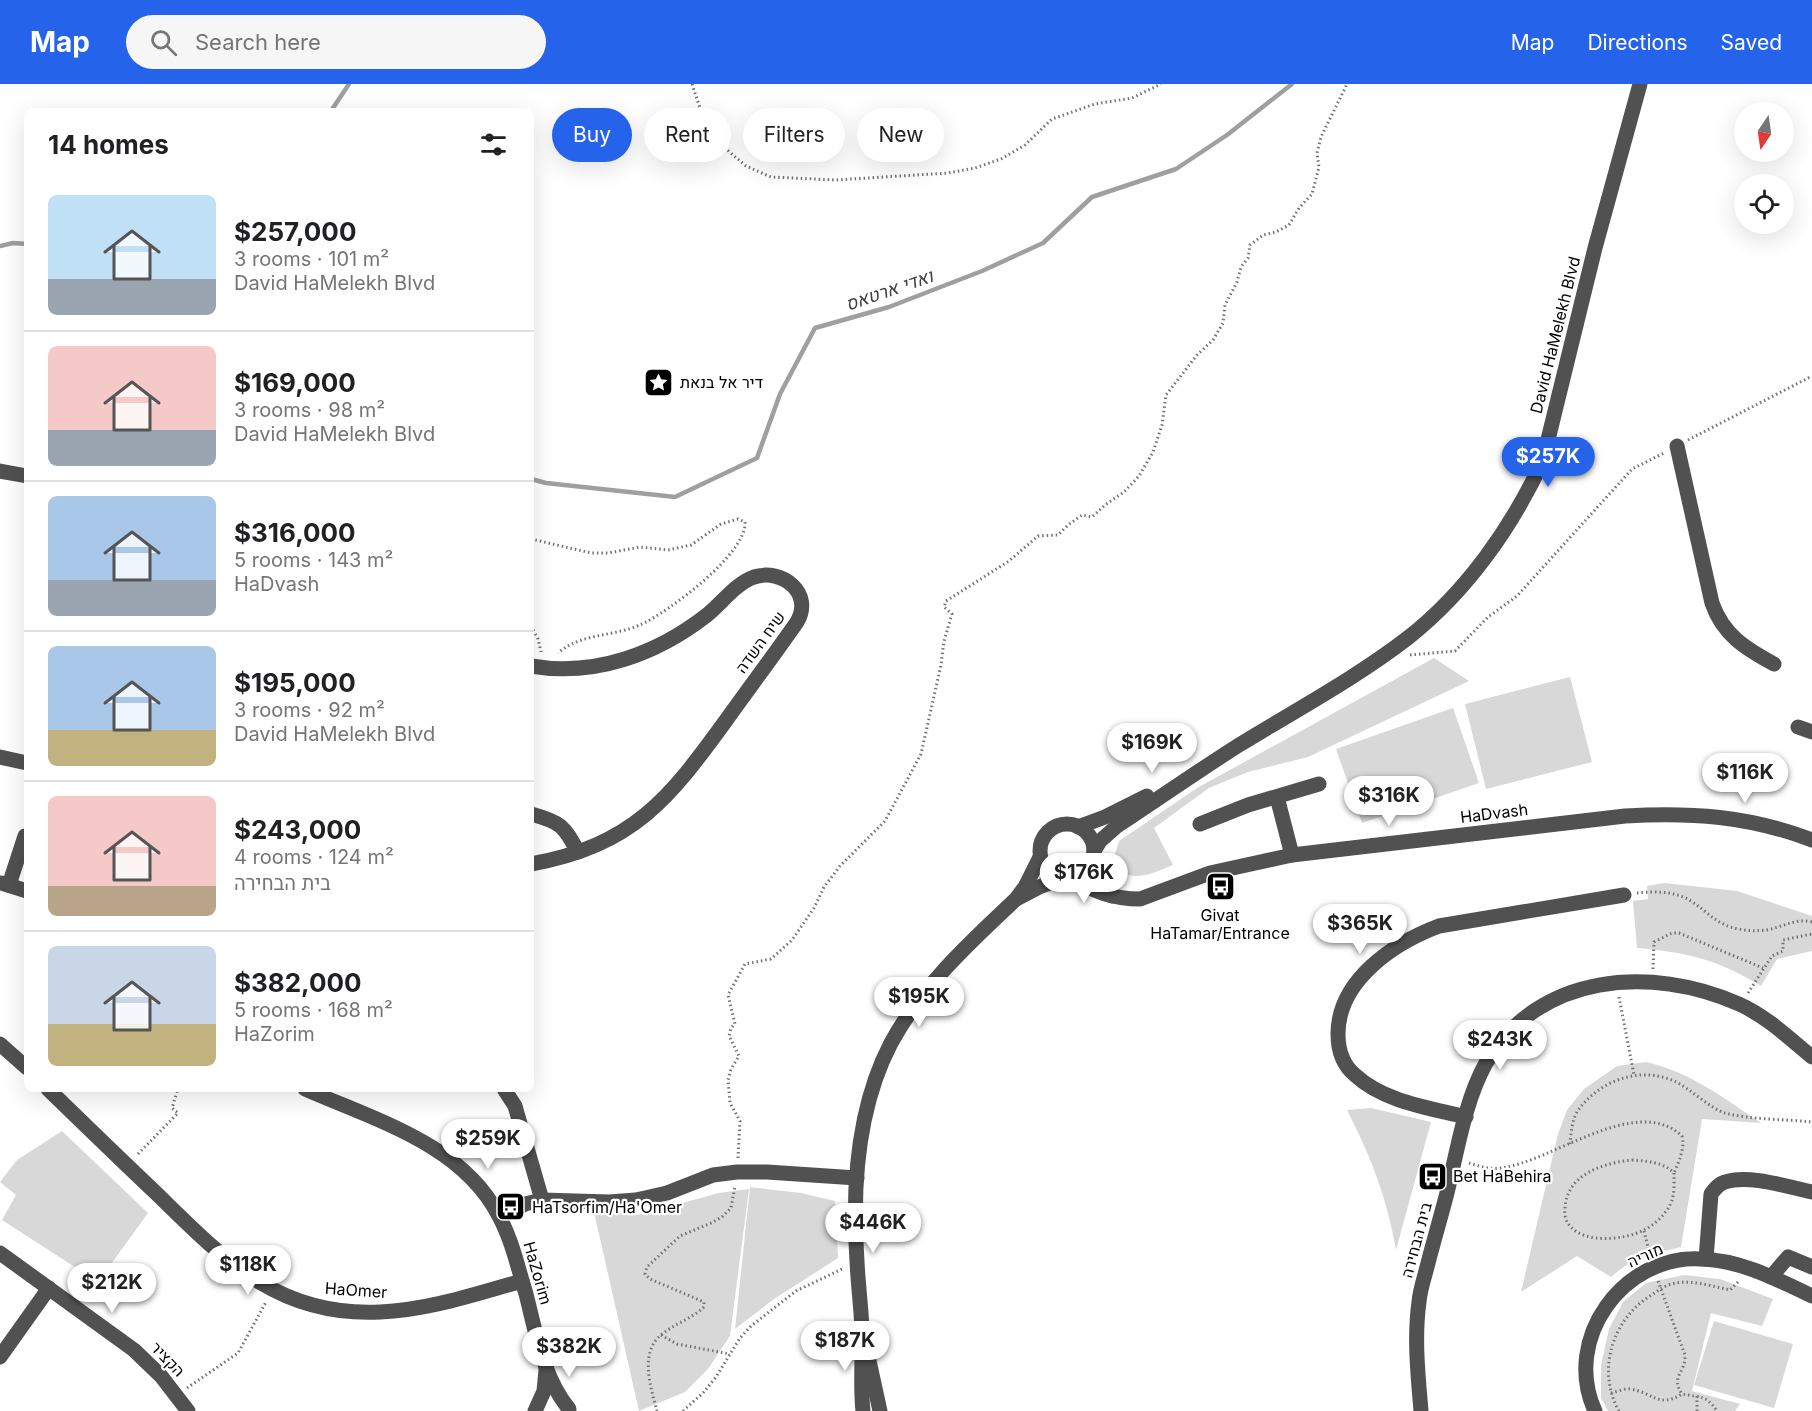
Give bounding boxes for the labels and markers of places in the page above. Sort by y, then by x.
place icon: דיר אל בנאת [643,366,675,398]
place label: דיר אל בנאת [680,372,763,392]
pin: $257K [1506,437,1590,488]
pin: $169K [1110,723,1194,774]
pin: $116K [1703,753,1787,804]
pin: $316K [1347,776,1431,827]
pin: $176K [1042,853,1126,904]
bus stop icon: Givat HaTamar/Entrance [1204,871,1236,903]
pin: $365K [1318,904,1402,955]
place label: Givat HaTamar/Entrance [1150,905,1290,943]
pin: $195K [877,977,961,1028]
pin: $243K [1458,1020,1542,1071]
pin: $259K [446,1119,530,1170]
bus stop icon: Bet HaBehira [1416,1160,1448,1192]
place label: Bet HaBehira [1453,1166,1552,1186]
bus stop icon: HaTsorfim/Ha'Omer [495,1191,527,1223]
place label: HaTsorfim/Ha'Omer [532,1197,682,1217]
pin: $446K [831,1203,915,1254]
pin: $118K [206,1245,290,1296]
pin: $212K [70,1263,154,1314]
pin: $187K [803,1321,887,1372]
pin: $382K [527,1327,611,1378]

